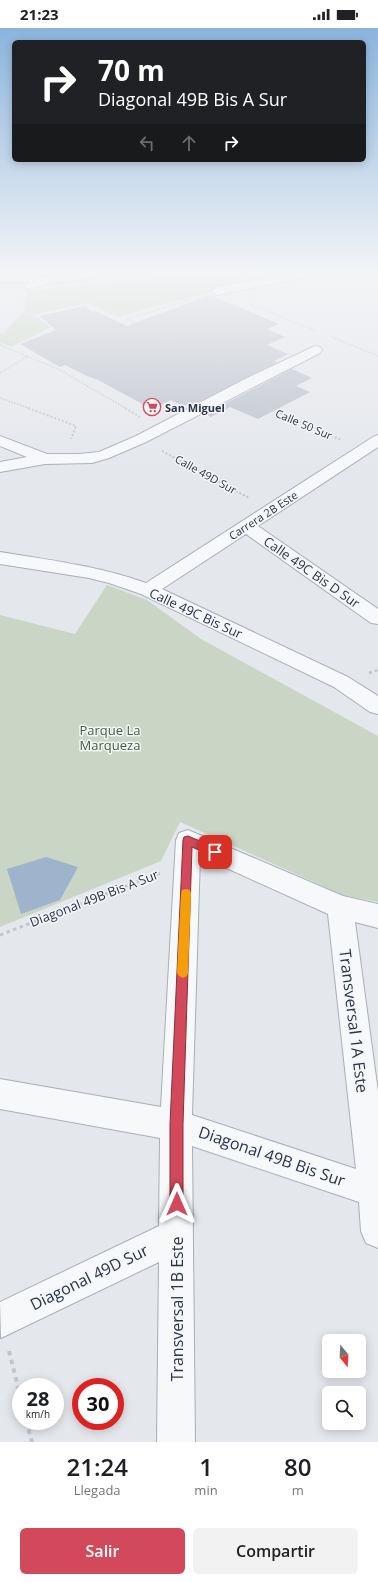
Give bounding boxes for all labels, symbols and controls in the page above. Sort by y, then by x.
text: 21:23 [20,4,59,24]
text: 70 m [98,51,165,89]
icon: right [32,56,84,108]
text: Diagonal 49B Bis A Sur [98,87,287,111]
icon: left [136,132,158,154]
icon: ahead [178,132,200,154]
icon: right [220,132,242,154]
supermarket icon: San Miguel [142,397,162,417]
place label: San Miguel [165,400,225,415]
street label: Calle 50 Sur [273,405,335,443]
street label: Calle 49D Sur [172,451,240,497]
street label: Carrera 2B Este [226,487,300,543]
street label: Calle 49C Bis D Sur [260,532,364,612]
street label: Calle 49C Bis Sur [147,584,246,643]
park label: Parque La Marqueza [80,721,140,754]
pin [198,835,232,869]
icon: arrive [204,841,226,863]
street label: Diagonal 49B Bis A Sur [27,865,162,931]
street label: Transversal 1A Este [334,948,374,1094]
street label: Diagonal 49B Bis Sur [196,1121,349,1192]
position arrow [156,1183,198,1225]
street label: Transversal 1B Este [166,1237,188,1381]
street label: Diagonal 49D Sur [26,1239,152,1315]
north arrow [322,1334,366,1378]
map controls [322,1334,366,1430]
speed limit sign: 30 [72,1378,124,1430]
text: 28 [27,1385,49,1412]
button: search [322,1386,366,1430]
text: km/h [26,1407,50,1421]
text: 21:24 [66,1450,128,1483]
text: 1 [199,1450,213,1483]
text: 80 [284,1450,312,1483]
text: Llegada [74,1481,121,1499]
text: min [194,1481,218,1499]
text: m [292,1481,304,1499]
button: Salir [20,1528,185,1574]
button: Compartir [193,1528,358,1574]

